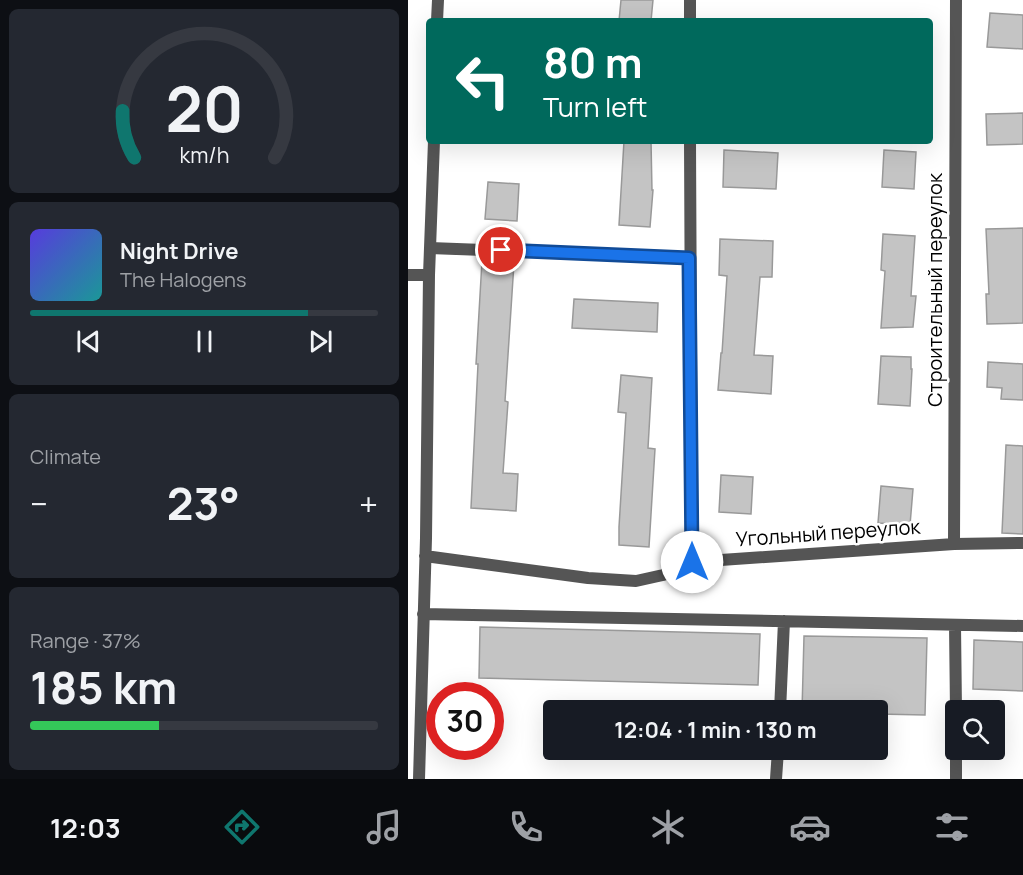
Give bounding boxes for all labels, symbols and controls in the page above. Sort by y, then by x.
text: 80 m [543,33,643,91]
icon: left [444,42,522,120]
text: 20 [165,65,243,151]
text: Turn left [543,88,647,125]
text: km/h [179,140,229,169]
street label: Строительный переулок [921,172,948,407]
pin [475,224,526,275]
icon: arrive [484,233,517,266]
text: Night Drive [120,236,239,266]
text: The Halogens [120,266,246,293]
icon: previous [72,325,105,358]
icon: pause [188,325,221,358]
icon: next [304,325,337,358]
text: Climate [30,443,101,470]
text: 23° [167,472,240,534]
text: − [30,481,48,526]
text: + [359,481,378,526]
street label: Угольный переулок [735,513,922,552]
position arrow [660,530,724,594]
text: Range · 37% [30,627,141,654]
text: 185 km [30,656,177,718]
speed limit sign: 30 [426,682,504,760]
map controls [945,700,1005,760]
button: search [945,700,1005,760]
text: 12:04 · 1 min · 130 m [614,715,817,745]
icon: directions [221,806,263,848]
icon: music [363,806,405,848]
icon: phone [505,806,547,848]
icon: climate [647,806,689,848]
icon: car [789,806,831,848]
icon: filters [931,806,973,848]
text: 12:03 [50,809,121,846]

